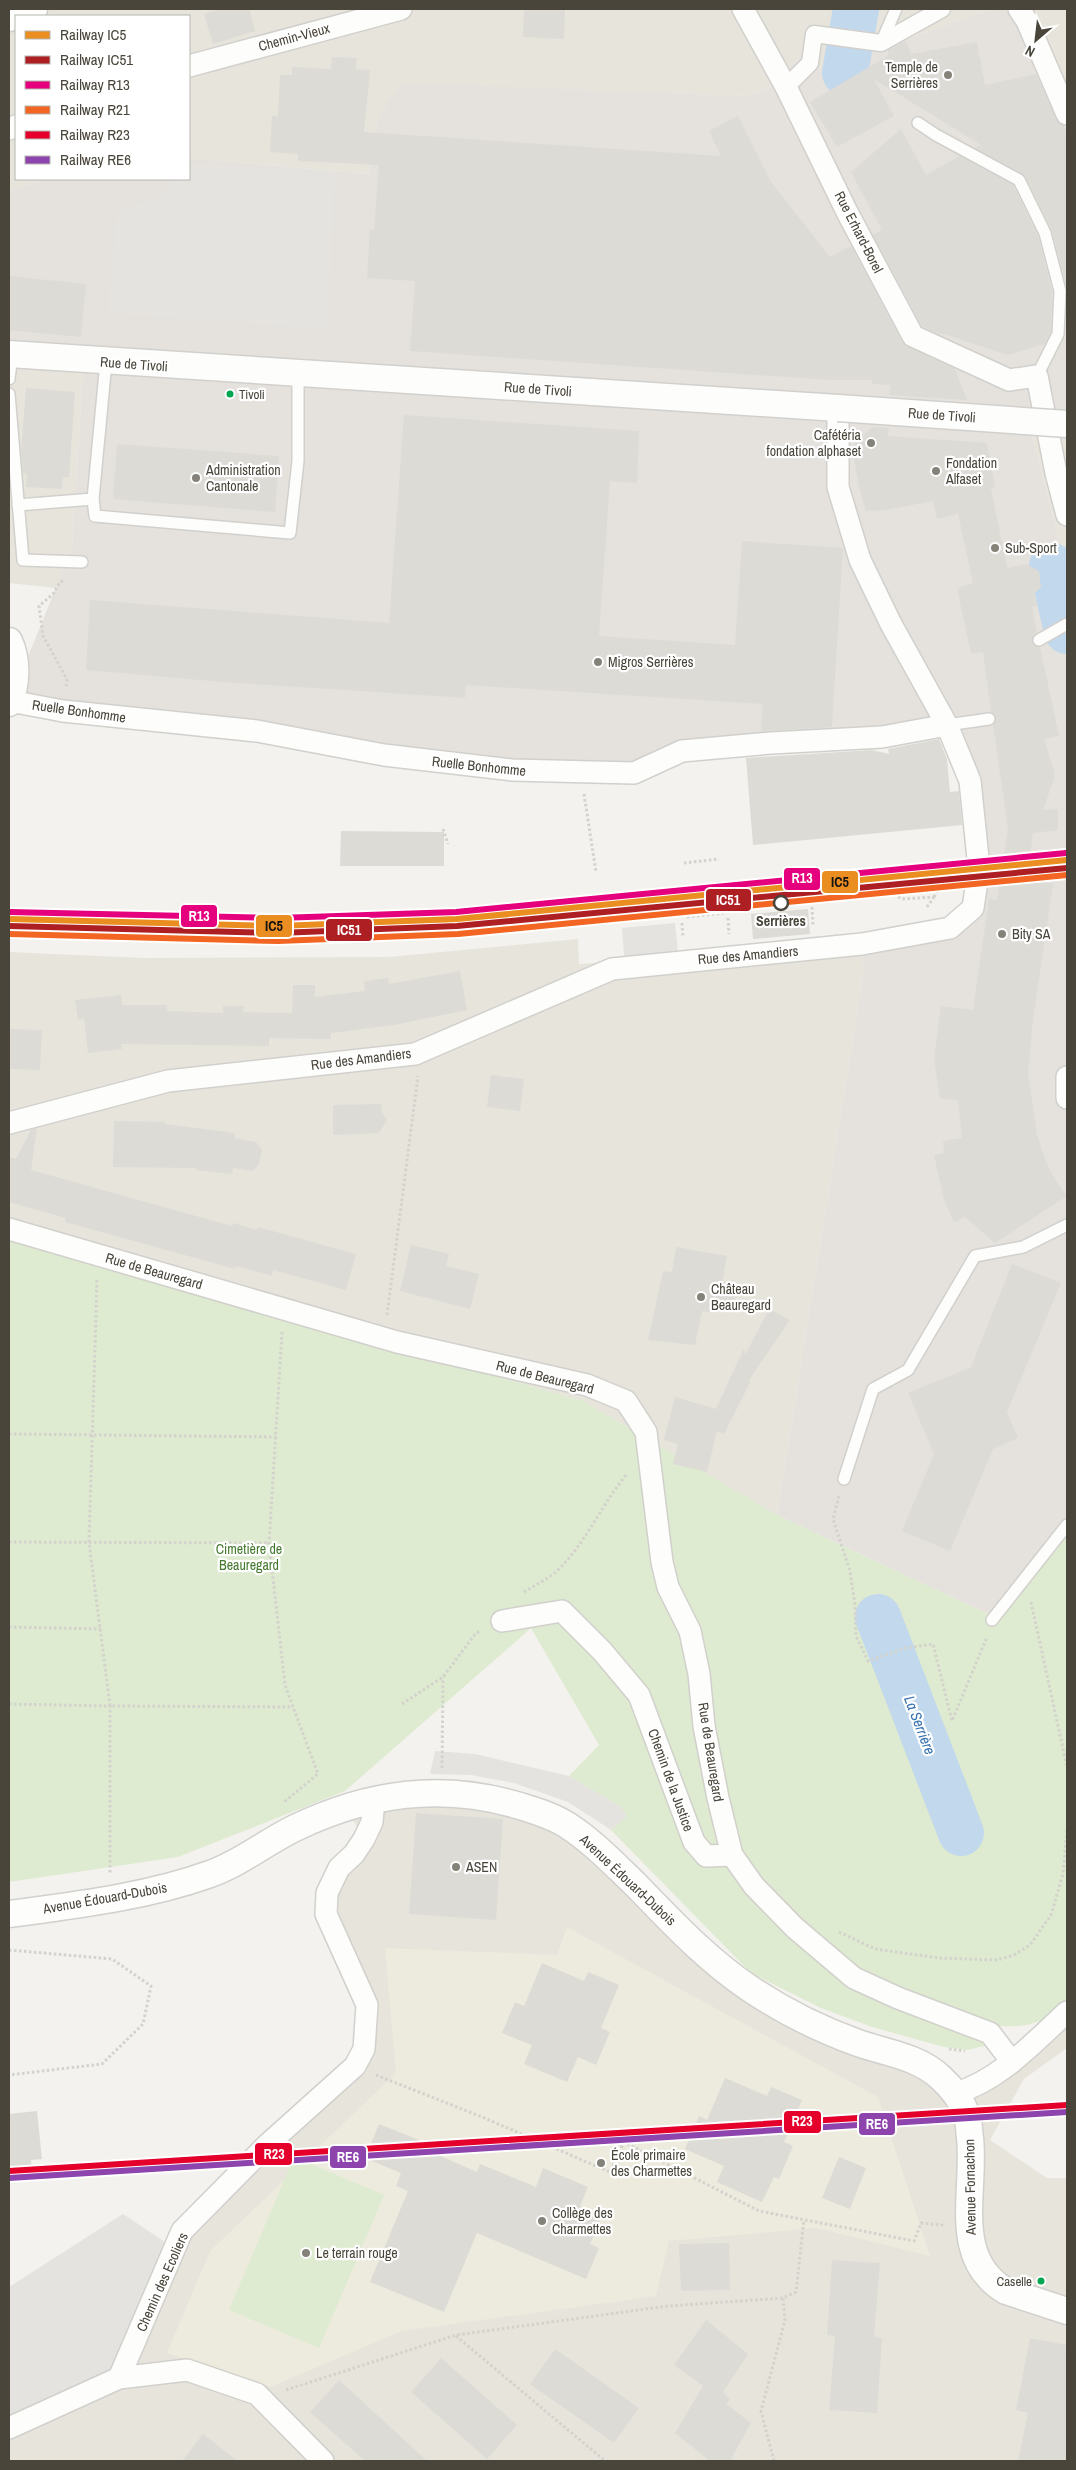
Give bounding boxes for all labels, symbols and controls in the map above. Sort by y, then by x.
legend [15,15,190,180]
north arrow [1011,15,1061,65]
street label: Chemin-Vieux [256,19,332,55]
text: Railway IC5 [60,24,126,45]
text: N [1022,42,1038,61]
text: Railway IC51 [60,49,133,70]
place label: Temple de Serrières [885,58,938,92]
marker: Temple de Serrières [942,69,954,81]
text: Railway R13 [60,74,130,95]
text: Railway R21 [60,99,130,120]
text: Railway R23 [60,124,130,145]
text: Railway RE6 [60,149,131,170]
street label: Rue Erhard-Borel [831,188,887,276]
street label: Rue de Tivoli [100,353,168,375]
street label: Rue de Tivoli [504,378,572,400]
place label: Tivoli [239,386,265,403]
marker: Tivoli [225,389,235,399]
street label: Rue de Tivoli [908,404,976,426]
place label: Cafétéria fondation alphaset [767,426,862,460]
marker: Cafétéria fondation alphaset [865,437,877,449]
place label: Fondation Alfaset [945,454,997,488]
place label: Administration Cantonale [205,461,281,495]
marker: Fondation Alfaset [930,465,942,477]
marker: Administration Cantonale [190,472,202,484]
place label: Sub-Sport [1005,539,1057,557]
marker: Sub-Sport [989,542,1001,554]
place label: Migros Serrières [608,653,694,671]
marker: Migros Serrières [592,656,604,668]
street label: Ruelle Bonhomme [31,696,127,726]
street label: Ruelle Bonhomme [431,752,527,780]
line badge: R13 [783,867,821,891]
text: R13 [791,869,813,887]
line badge: IC5 [821,870,859,894]
text: IC5 [831,873,850,891]
line badge: IC51 [705,888,752,912]
text: IC51 [716,891,741,909]
marker: Serrières [773,895,789,911]
line badge: R13 [180,904,218,928]
text: R13 [188,907,210,925]
place label: Serrières [756,912,806,930]
line badge: IC5 [255,914,293,938]
text: IC5 [265,917,284,935]
line badge: IC51 [325,918,373,942]
text: IC51 [337,921,362,939]
place label: Bity SA [1012,925,1051,943]
marker: Bity SA [996,928,1008,940]
street label: Rue des Amandiers [697,942,799,968]
street label: Rue des Amandiers [310,1044,412,1074]
street label: Rue de Beauregard [103,1249,205,1293]
place label: Château Beauregard [711,1280,771,1314]
marker: Château Beauregard [695,1291,707,1303]
street label: Rue de Beauregard [494,1356,596,1398]
park label: Cimetière de Beauregard [216,1540,282,1574]
water label: La Serrière [899,1693,941,1758]
street label: Rue de Beauregard [694,1701,728,1803]
street label: Chemin de la Justice [644,1726,698,1834]
street label: Avenue Édouard-Dubois [575,1830,680,1930]
place label: ASEN [465,1858,497,1876]
marker: ASEN [450,1861,462,1873]
street label: Avenue Édouard-Dubois [41,1878,169,1918]
line badge: R23 [783,2110,822,2134]
text: R23 [791,2112,813,2130]
line badge: RE6 [858,2112,896,2136]
text: RE6 [866,2115,888,2133]
street label: Avenue Fornachon [960,2139,980,2236]
line badge: R23 [254,2142,293,2166]
text: R23 [263,2145,285,2163]
line badge: RE6 [329,2145,367,2169]
place label: École primaire des Charmettes [611,2146,692,2180]
text: RE6 [337,2148,359,2166]
marker: École primaire des Charmettes [595,2157,607,2169]
place label: Collège des Charmettes [552,2204,613,2238]
marker: Collège des Charmettes [536,2215,548,2227]
street label: Chemin des Ecoliers [132,2229,192,2334]
place label: Le terrain rouge [316,2244,398,2262]
marker: Le terrain rouge [300,2247,312,2259]
place label: Caselle [996,2273,1032,2290]
marker: Caselle [1036,2276,1046,2286]

